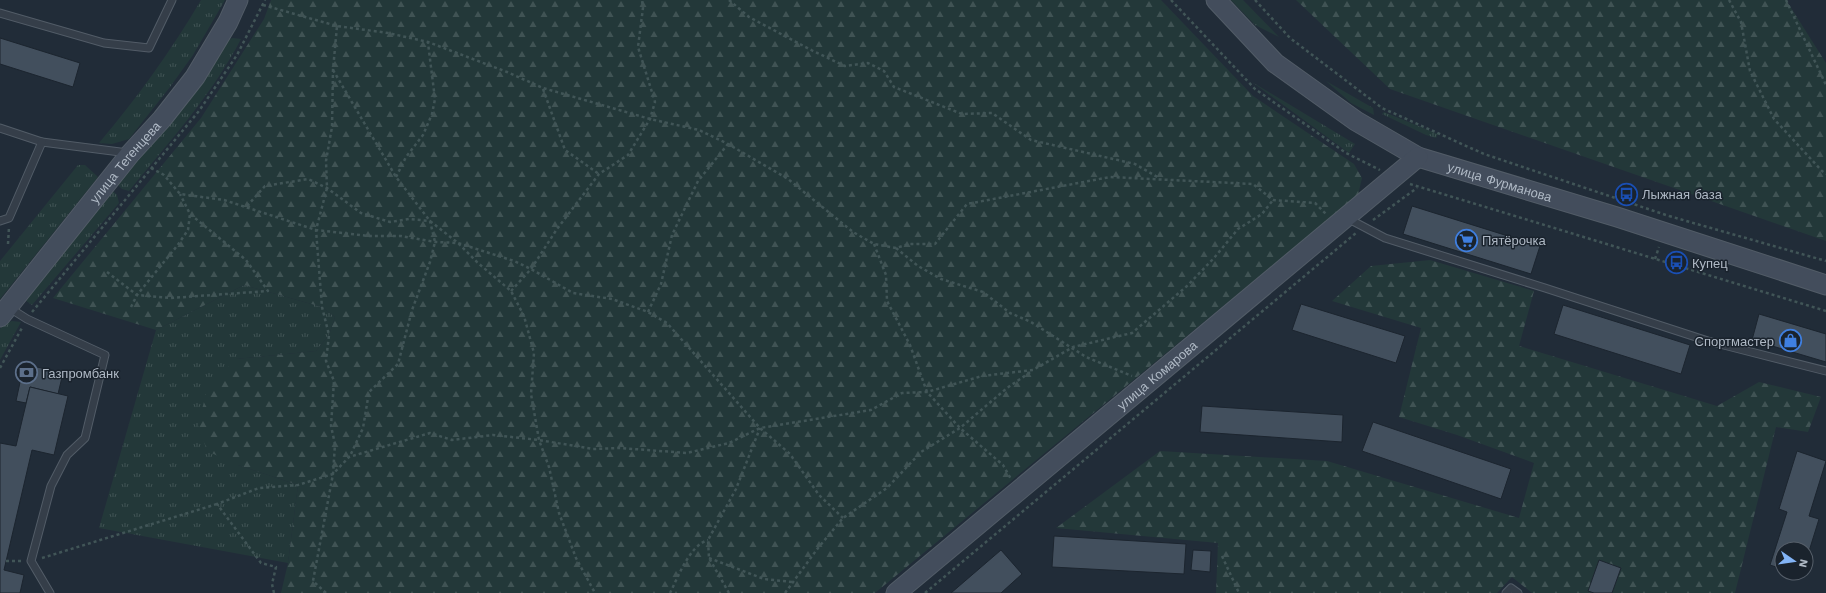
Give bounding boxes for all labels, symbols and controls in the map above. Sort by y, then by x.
street label: улица Тегенцева [87,118,164,206]
street label: улица Фурманова [1446,159,1554,205]
bus stop icon: Лыжная база [1614,181,1640,207]
place label: Лыжная база [1642,187,1723,202]
supermarket icon: Пятёрочка [1454,227,1480,253]
place label: Пятёрочка [1482,233,1546,248]
bus stop icon: Купец [1663,250,1689,276]
place label: Купец [1692,256,1728,271]
shop icon: Спортмастер [1777,328,1803,354]
place label: Спортмастер [1695,334,1774,349]
street label: улица Комарова [1114,337,1201,413]
bank icon: Газпромбанк [14,360,40,386]
place label: Газпромбанк [42,366,119,381]
north arrow [1774,541,1814,581]
text: N [1796,558,1811,569]

